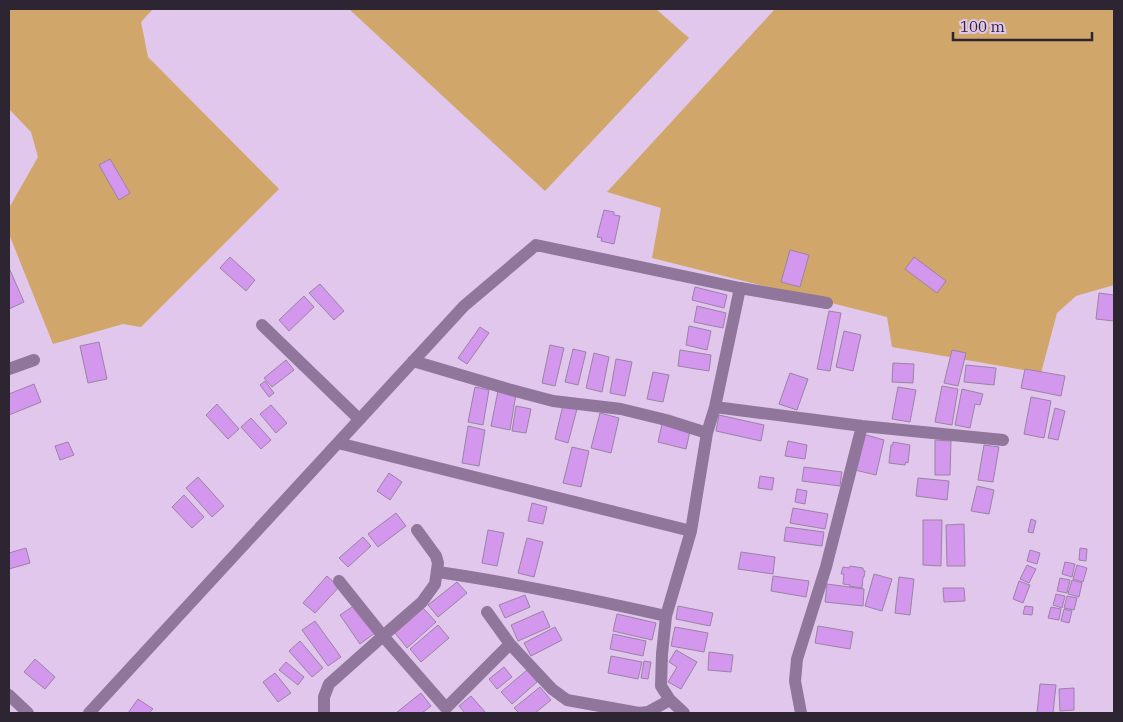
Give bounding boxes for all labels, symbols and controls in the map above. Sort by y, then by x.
scale bar [953,10,1092,42]
text: 100 m [960,17,1005,36]

